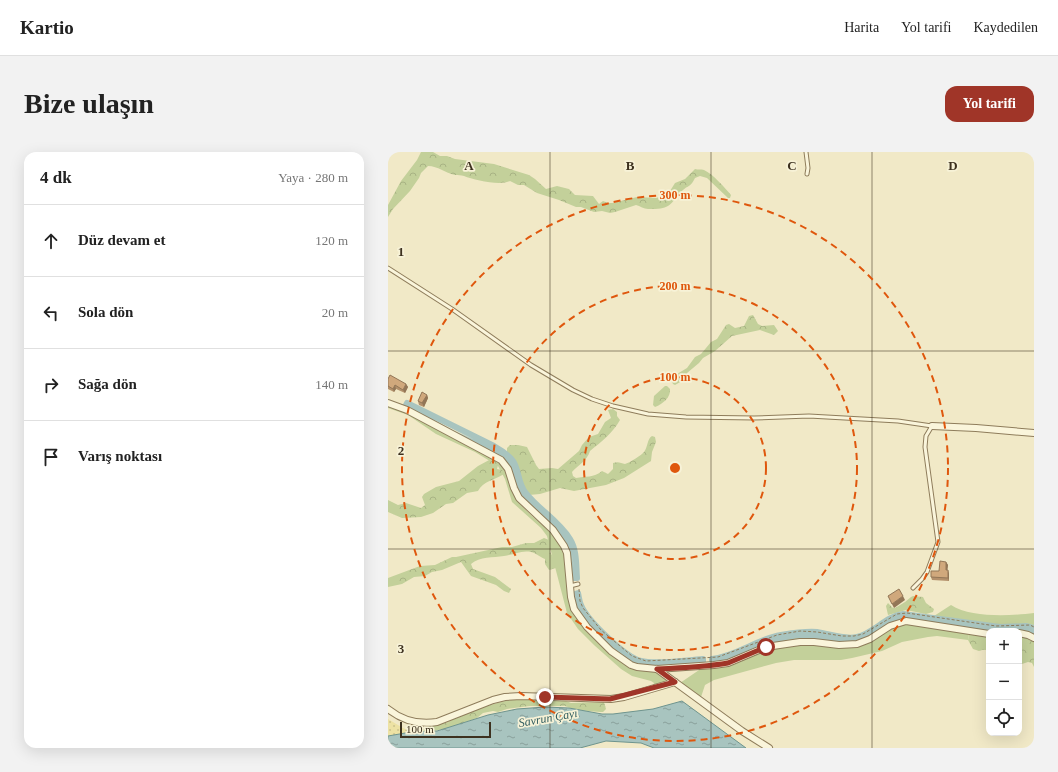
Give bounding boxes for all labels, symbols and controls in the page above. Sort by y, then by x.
text: Kartio [20,17,74,38]
text: Harita [844,20,879,35]
text: Yol tarifi [901,20,951,35]
text: Kaydedilen [973,20,1038,35]
button: Yol tarifi [945,86,1034,122]
text: Bize ulaşın [24,88,154,119]
text: A [464,158,474,173]
text: B [626,158,635,173]
text: C [787,158,797,173]
text: D [948,158,958,173]
text: 4 dk [40,168,72,187]
text: Yaya · 280 m [278,170,348,185]
text: 300 m [660,188,691,202]
icon: ahead [40,230,62,252]
text: Düz devam et [78,232,165,248]
text: 120 m [315,233,348,248]
text: 1 [398,244,404,259]
text: 200 m [660,279,691,293]
icon: left [40,302,62,324]
text: Sola dön [78,304,133,320]
text: 20 m [322,305,348,320]
text: 100 m [660,370,691,384]
icon: right [40,374,62,396]
text: Sağa dön [78,376,137,392]
text: 140 m [315,377,348,392]
text: 2 [398,443,404,458]
icon: arrive [40,446,62,468]
text: Varış noktası [78,448,162,464]
centre of rings [668,461,682,475]
map controls [986,628,1022,736]
button: + [986,628,1022,664]
route start [757,638,775,656]
text: 3 [398,641,405,656]
button: − [986,664,1022,700]
route end [536,688,554,706]
button: locate [986,700,1022,736]
water label: Savrun Çayı [517,706,579,730]
scale bar [400,720,491,739]
text: 100 m [406,723,434,735]

